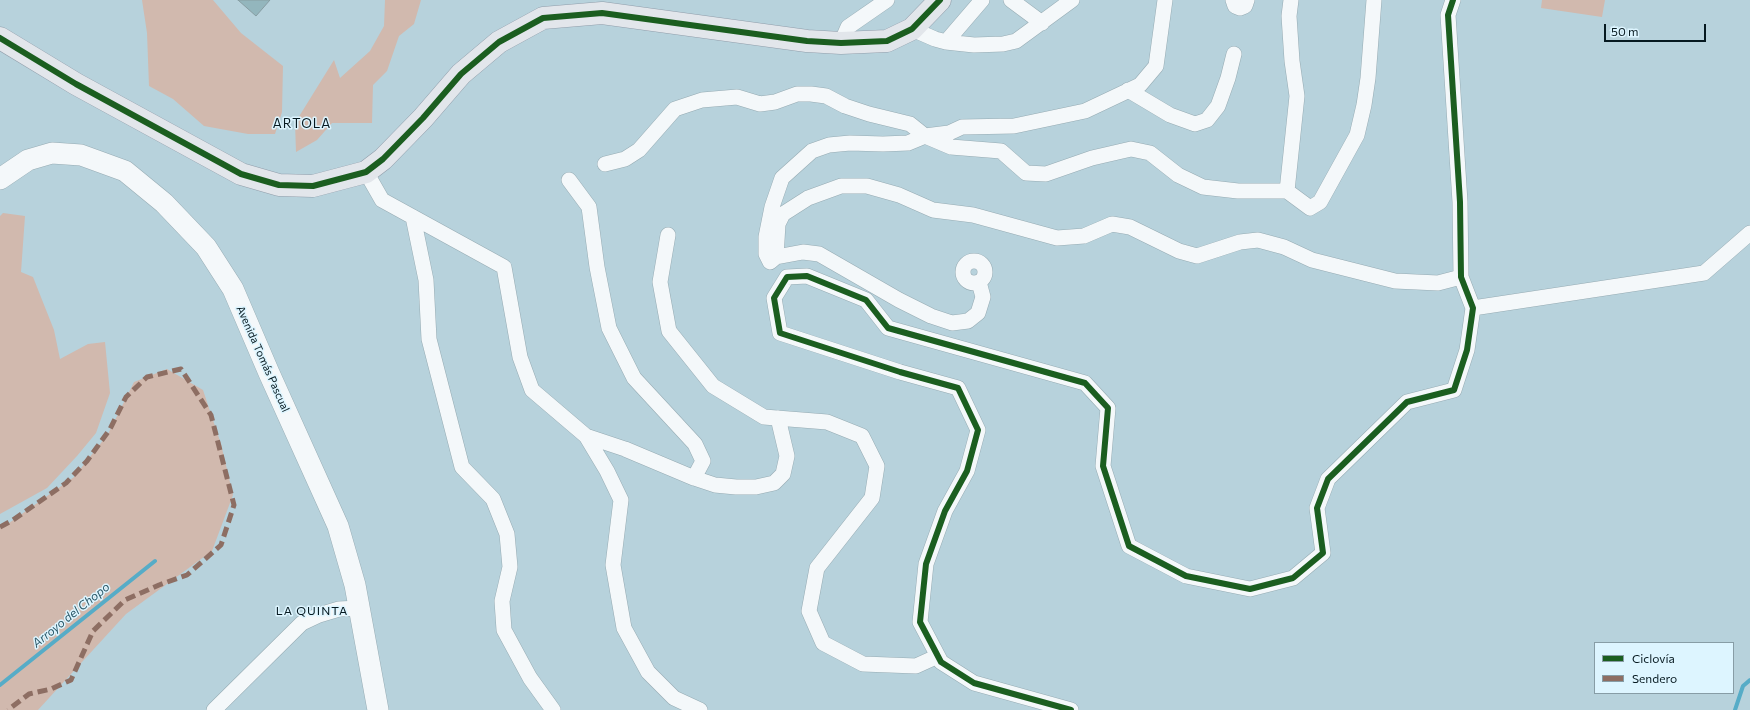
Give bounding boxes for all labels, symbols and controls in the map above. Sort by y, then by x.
scale bar [1606,16,1708,42]
text: 50 m [1611,24,1639,38]
district label: ARTOLA [273,116,331,132]
street label: Avenida Tomás Pascual [234,304,292,414]
water label: Arroyo del Chopo [30,579,112,651]
district label: LA QUINTA [276,604,348,618]
legend [1594,642,1734,694]
text: Ciclovía [1632,651,1675,665]
text: Sendero [1632,671,1677,685]

